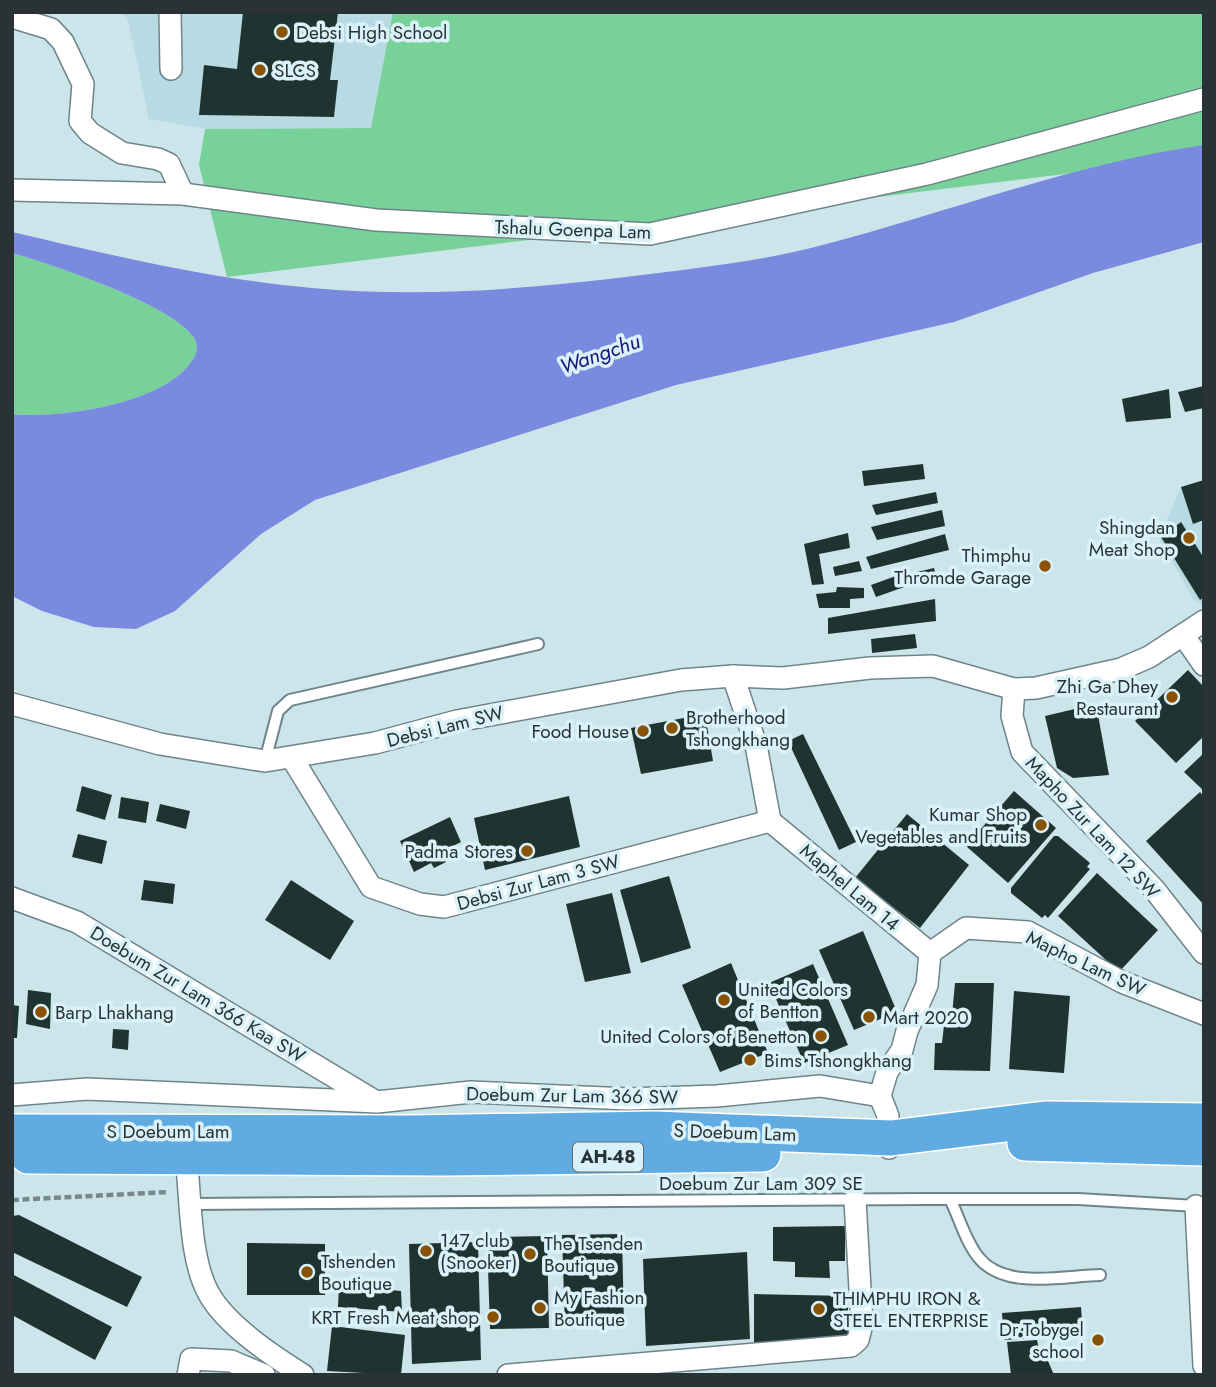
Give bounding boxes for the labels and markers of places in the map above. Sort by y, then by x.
place label: Debsi High School [296,19,447,46]
marker: Debsi High School [274,24,290,40]
place label: SLCS [274,57,316,84]
marker: SLCS [252,62,268,78]
place label: Shingdan Meat Shop [1089,514,1175,563]
marker: Shingdan Meat Shop [1181,530,1197,546]
place label: Thimphu Thromde Garage [894,542,1031,591]
marker: Thimphu Thromde Garage [1037,558,1053,574]
place label: Zhi Ga Dhey Restaurant [1057,673,1159,722]
marker: Zhi Ga Dhey Restaurant [1164,689,1180,705]
place label: Brotherhood Tshongkhang [686,704,790,753]
place label: Food House [531,718,629,745]
marker: Brotherhood Tshongkhang [664,720,680,736]
marker: Food House [635,723,651,739]
place label: Kumar Shop Vegetables and Fruits [855,801,1027,850]
marker: Kumar Shop Vegetables and Fruits [1033,817,1049,833]
place label: Padma Stores [405,838,513,865]
marker: Padma Stores [519,843,535,859]
place label: United Colors of Bentton [738,976,848,1025]
marker: United Colors of Bentton [716,992,732,1008]
place label: Barp Lhakhang [55,999,174,1026]
marker: Barp Lhakhang [33,1004,49,1020]
place label: Mart 2020 [883,1004,969,1031]
marker: Mart 2020 [861,1009,877,1025]
place label: United Colors of Benetton [600,1023,807,1050]
marker: United Colors of Benetton [813,1028,829,1044]
place label: Bims Tshongkhang [764,1047,912,1074]
marker: Bims Tshongkhang [742,1052,758,1068]
place label: 147 club (Snooker) [440,1227,517,1276]
place label: The Tsenden Boutique [544,1230,643,1279]
marker: 147 club (Snooker) [418,1243,434,1259]
marker: The Tsenden Boutique [522,1246,538,1262]
place label: Tshenden Boutique [321,1248,396,1297]
marker: Tshenden Boutique [299,1264,315,1280]
place label: My Fashion Boutique [554,1284,644,1333]
place label: THIMPHU IRON & STEEL ENTERPRISE [833,1285,989,1334]
marker: My Fashion Boutique [532,1300,548,1316]
marker: THIMPHU IRON & STEEL ENTERPRISE [811,1301,827,1317]
place label: KRT Fresh Meat shop [311,1304,479,1331]
marker: KRT Fresh Meat shop [485,1309,501,1325]
place label: Dr.Tobygel school [999,1316,1084,1365]
marker: Dr.Tobygel school [1090,1332,1106,1348]

